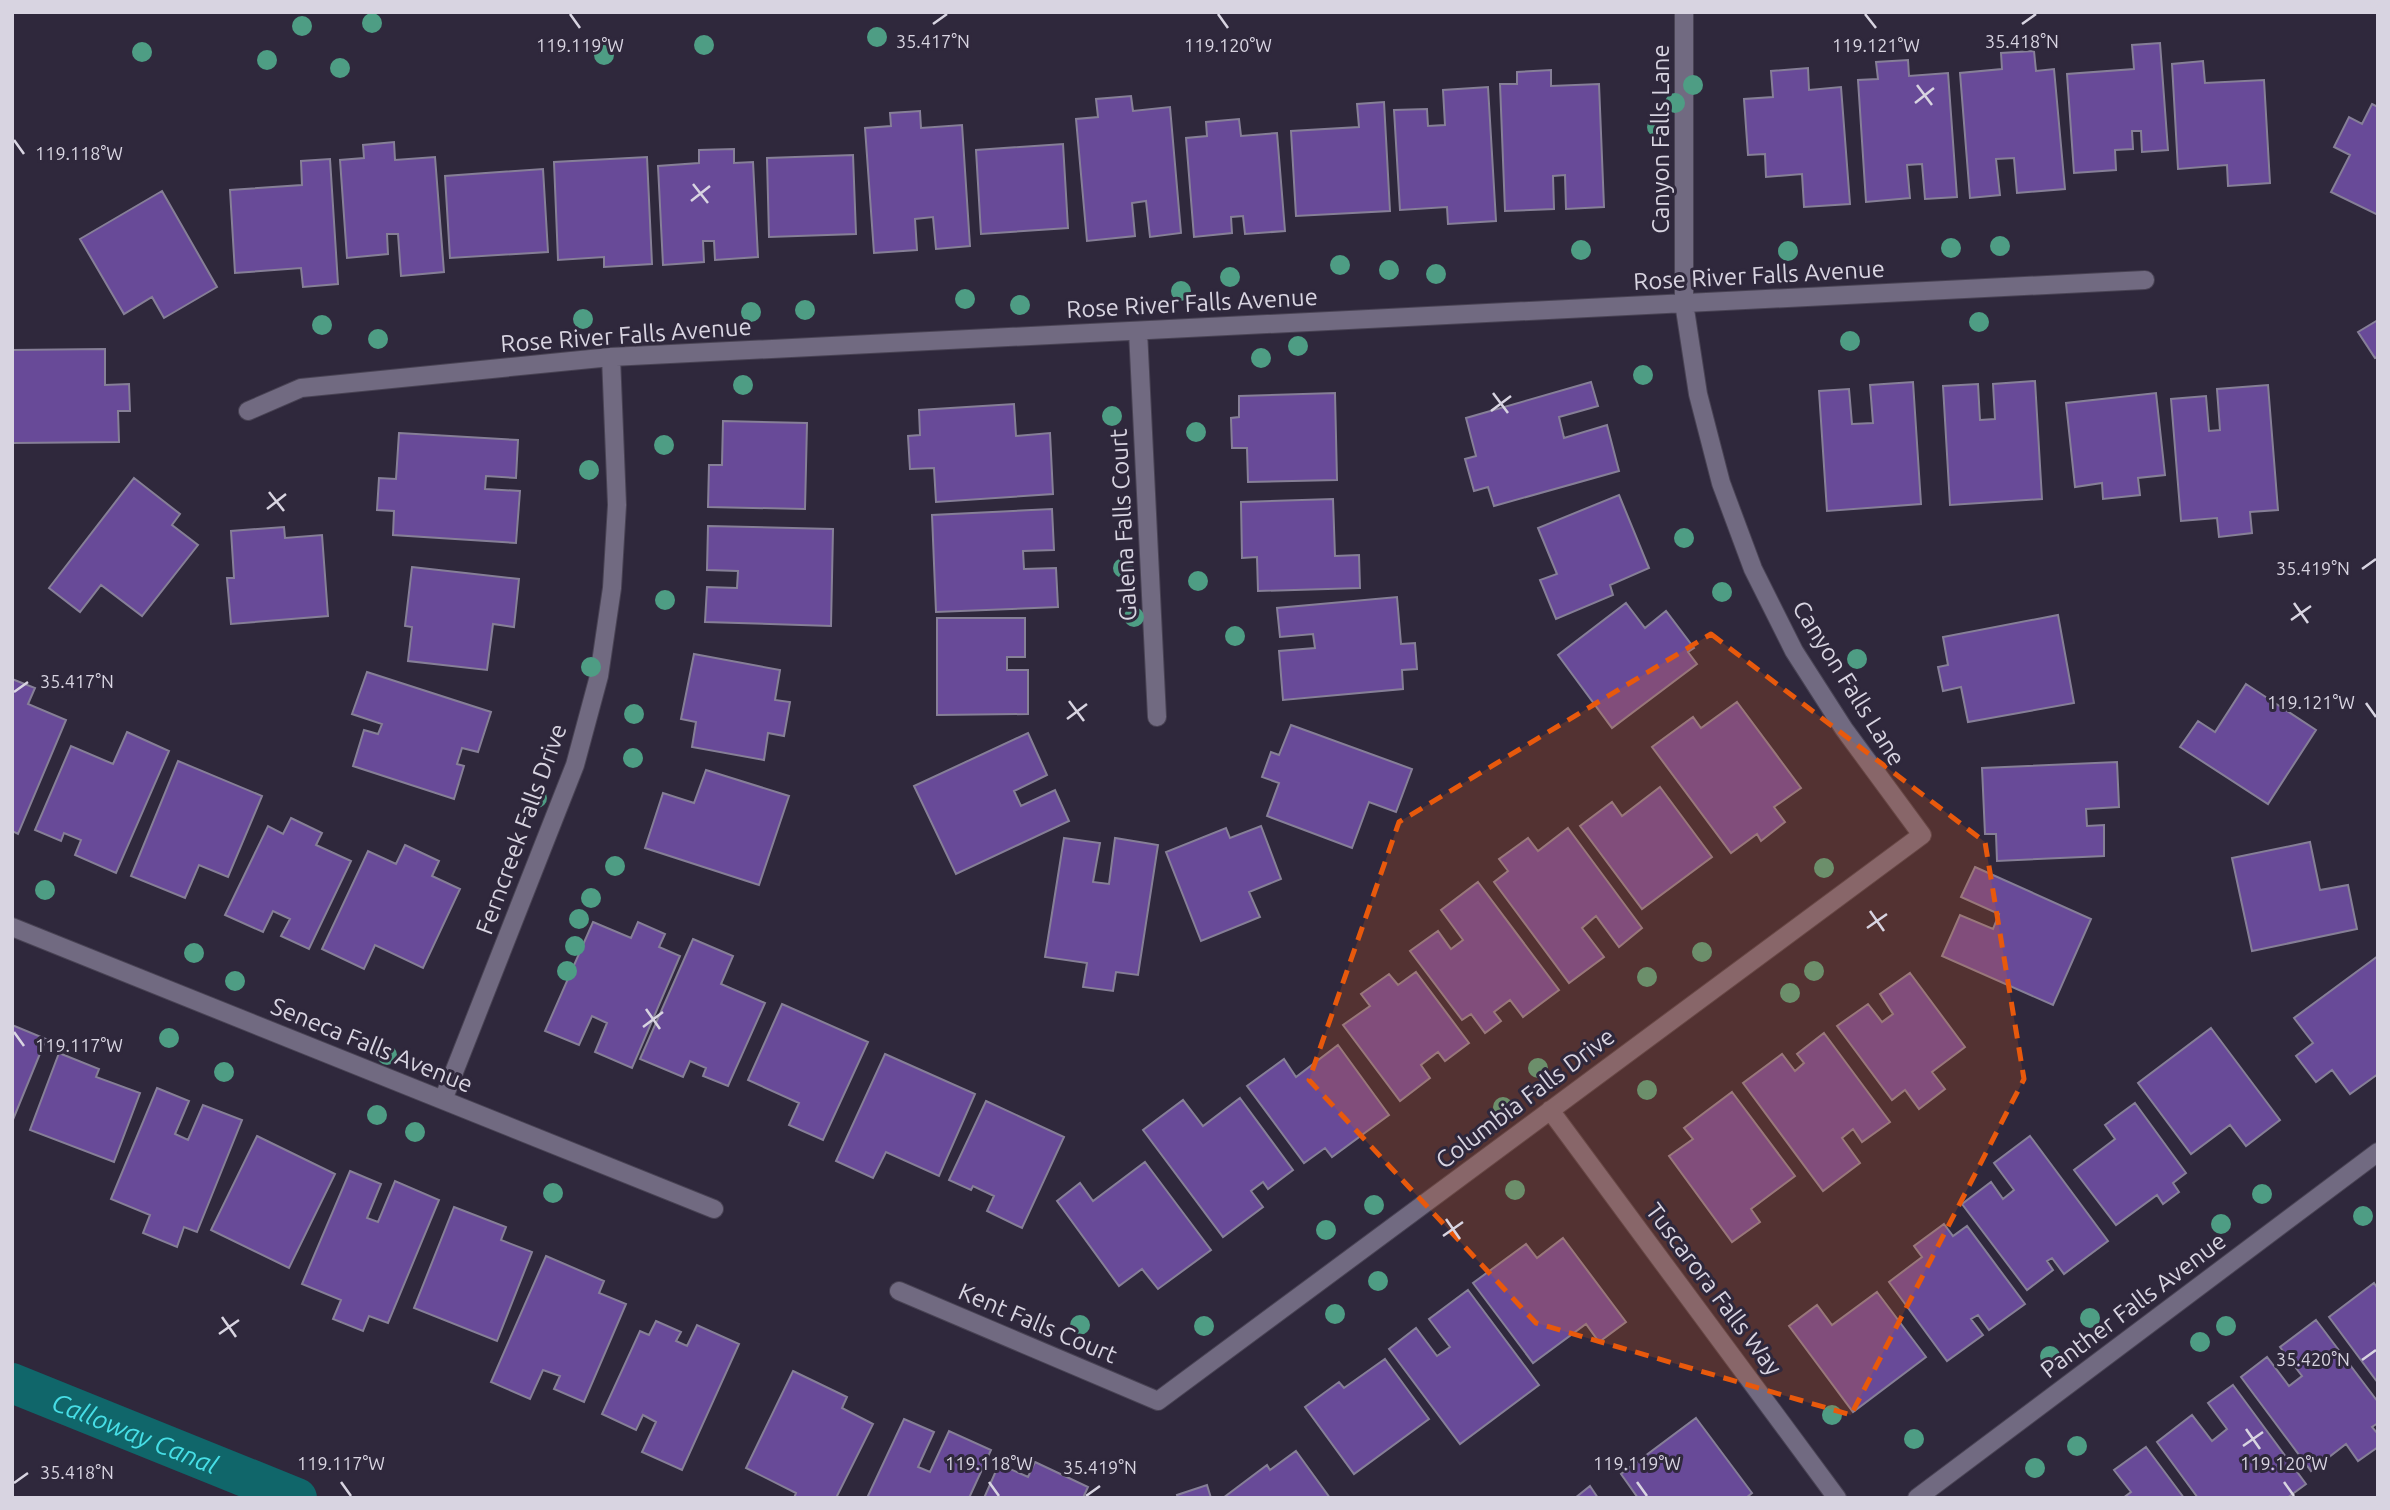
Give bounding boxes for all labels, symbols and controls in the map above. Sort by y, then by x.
text: 35.417°N [896,31,970,51]
text: 35.418°N [1985,31,2059,51]
text: 119.119°W [536,35,624,55]
text: 119.120°W [1184,35,1272,55]
text: 119.121°W [1832,35,1920,55]
street label: Canyon Falls Lane [1647,44,1674,234]
text: 119.118°W [35,143,123,163]
street label: Rose River Falls Avenue [1633,255,1885,295]
street label: Rose River Falls Avenue [1066,283,1318,323]
street label: Rose River Falls Avenue [499,313,753,357]
street label: Galena Falls Court [1104,427,1142,622]
text: 35.419°N [2276,558,2350,578]
street label: Canyon Falls Lane [1787,596,1911,770]
text: 35.417°N [40,671,114,691]
text: 119.121°W [2267,692,2355,712]
street label: Ferncreek Falls Drive [470,720,572,938]
street label: Seneca Falls Avenue [267,992,477,1098]
street label: Columbia Falls Drive [1430,1022,1620,1174]
text: 119.117°W [35,1035,123,1055]
street label: Tuscarora Falls Way [1641,1198,1788,1381]
street label: Panther Falls Avenue [2035,1227,2231,1383]
street label: Kent Falls Court [955,1277,1122,1369]
text: 35.420°N [2276,1349,2350,1369]
water label: Calloway Canal [48,1386,222,1479]
text: 119.117°W [297,1453,385,1473]
text: 119.118°W [945,1453,1033,1473]
text: 119.119°W [1593,1453,1681,1473]
text: 119.120°W [2240,1453,2328,1473]
text: 35.419°N [1063,1457,1137,1477]
text: 35.418°N [40,1462,114,1482]

